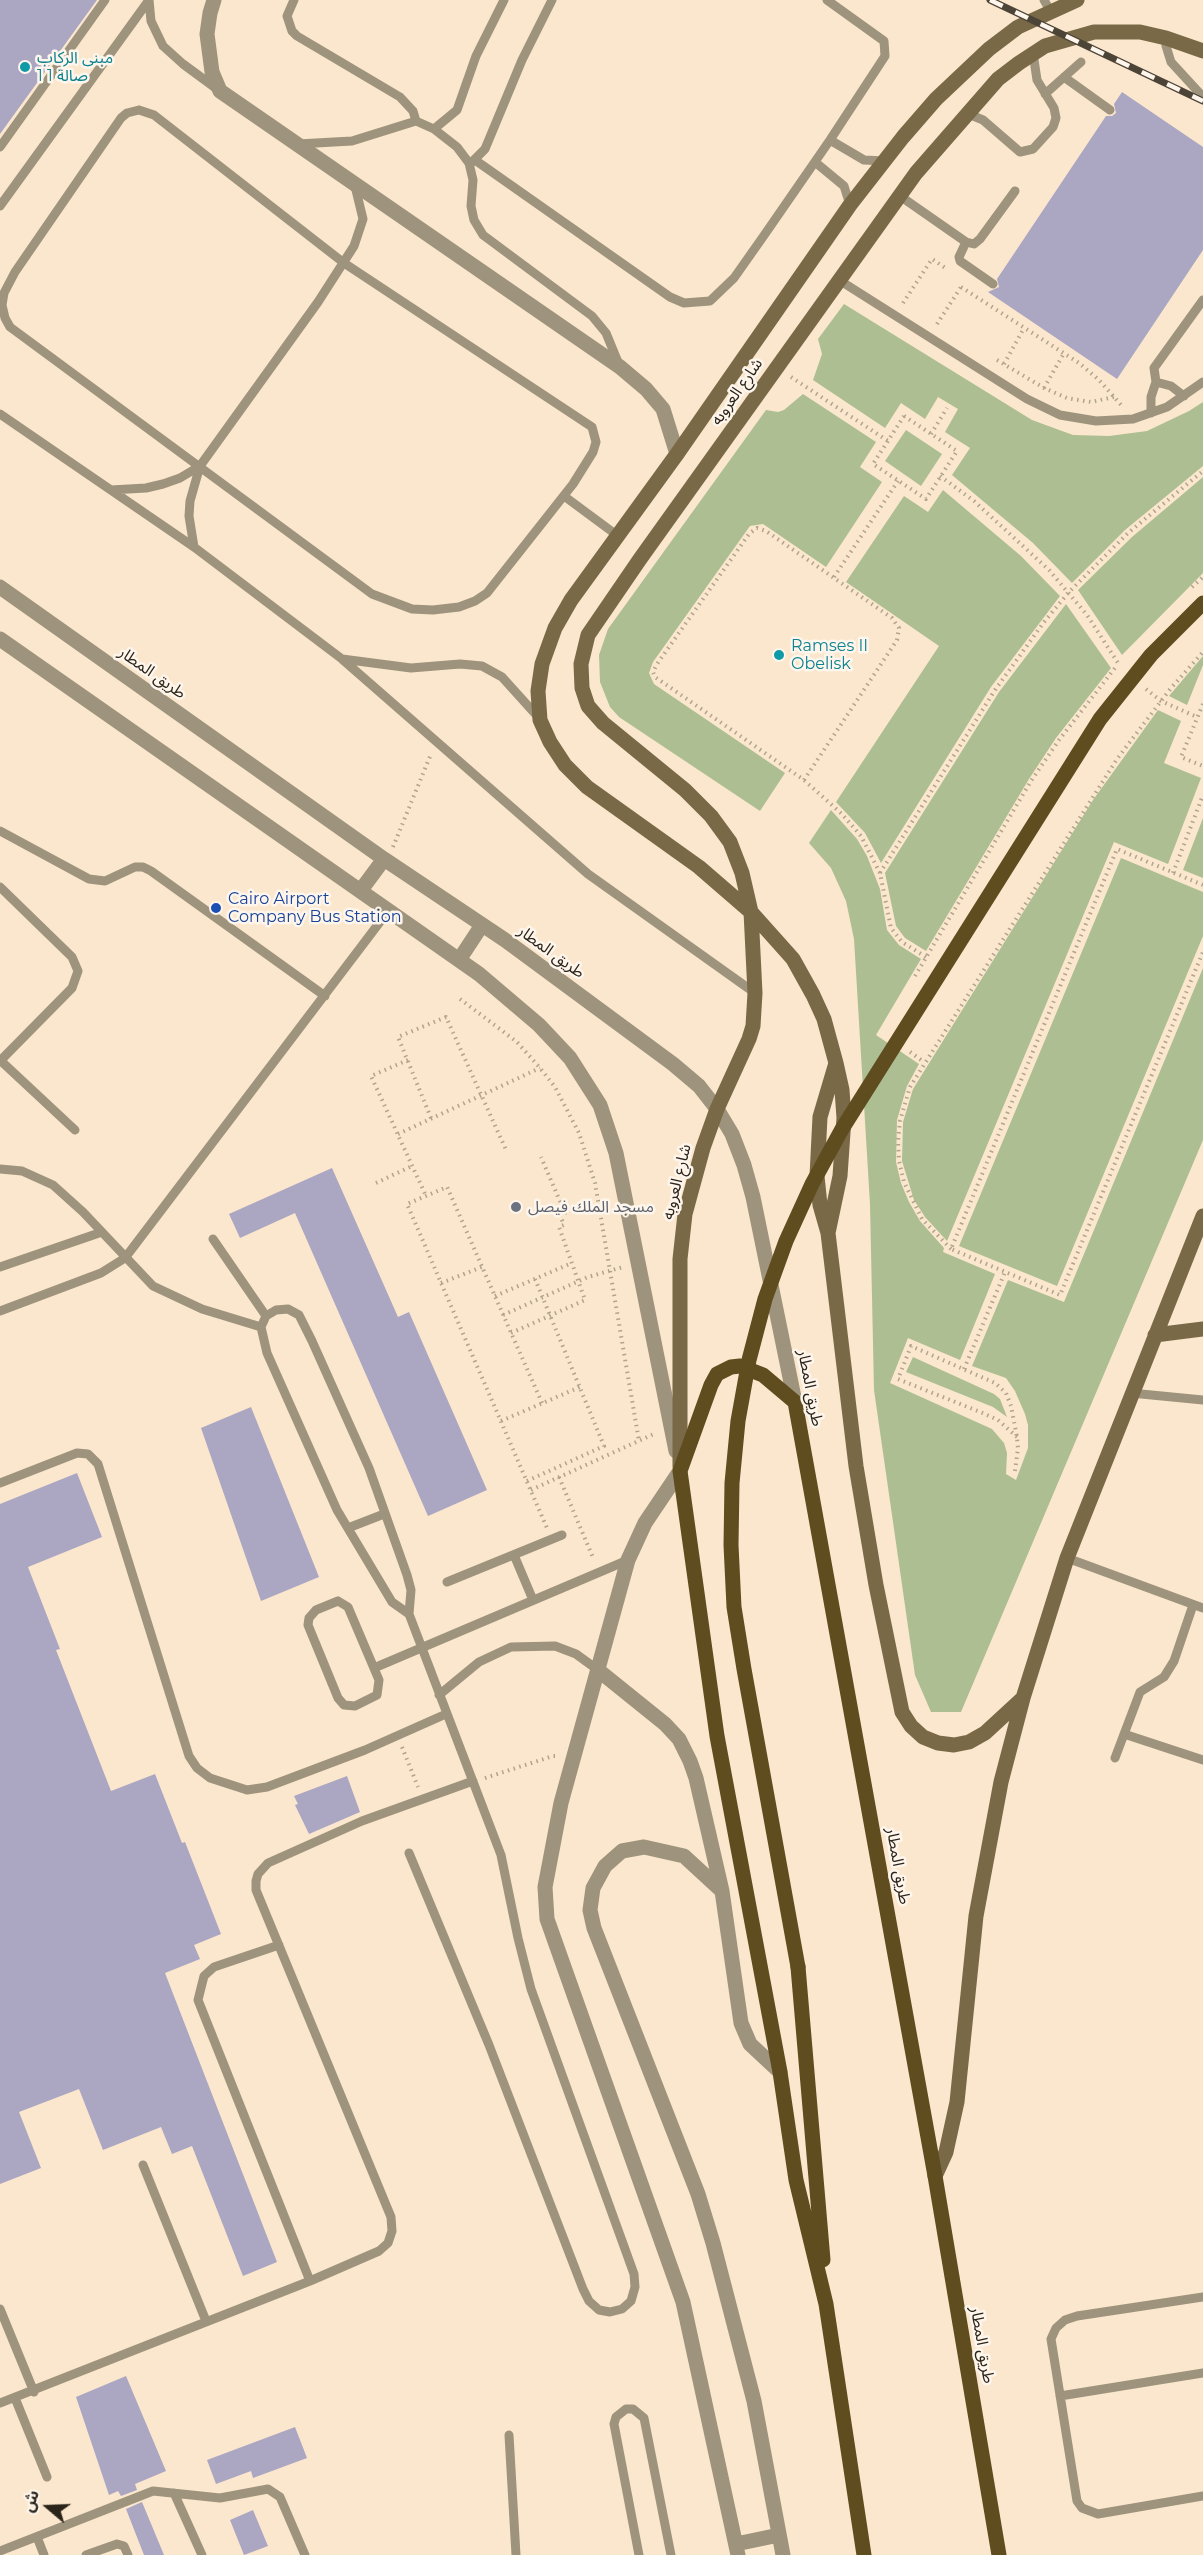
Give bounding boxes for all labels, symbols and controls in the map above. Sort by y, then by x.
place label: مبنى الركاب 1 صالة 1 [37,48,113,86]
marker: مبنى الركاب 1 صالة 1 [18,60,32,74]
street label: شارع العروبه [707,355,767,429]
place label: Ramses II Obelisk [791,636,868,674]
street label: طريق المطار [115,643,189,703]
marker: Ramses II Obelisk [772,648,786,662]
place label: Cairo Airport Company Bus Station [228,889,402,927]
marker: Cairo Airport Company Bus Station [209,901,223,915]
street label: طريق المطار [514,921,588,983]
street label: شارع العروبه [658,1142,696,1222]
place label: مسجد الملك فيصل [528,1197,654,1217]
marker: مسجد الملك فيصل [509,1200,523,1214]
street label: طريق المطار [793,1348,827,1428]
street label: طريق المطار [882,1826,914,1906]
street label: طريق المطار [966,2305,998,2385]
north arrow [18,2477,78,2537]
text: ش [18,2488,43,2514]

